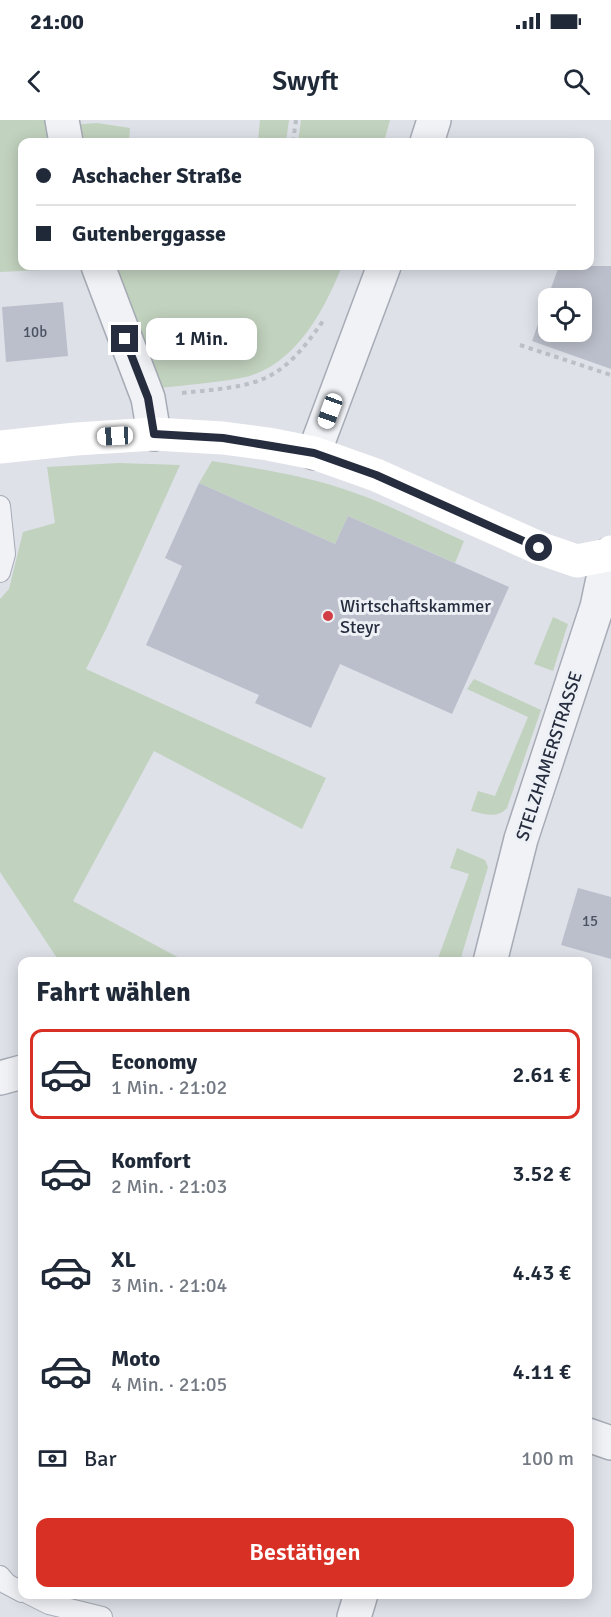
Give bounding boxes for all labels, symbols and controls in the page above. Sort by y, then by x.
text: 21:00 [30,8,84,35]
icon: back [18,65,51,98]
text: Swyft [272,65,339,98]
icon: search [560,65,593,98]
text: Aschacher Straße [72,162,242,189]
text: Gutenberggasse [72,220,226,247]
map controls [538,288,592,342]
button: locate [538,288,592,342]
callout: 1 Min. [146,318,257,360]
house number: 10b [23,323,47,341]
route end [111,325,138,352]
text: 1 Min. [175,326,228,351]
car [315,391,345,431]
car [97,426,133,446]
route start [525,534,552,561]
place label: Wirtschaftskammer Steyr [340,595,491,638]
marker: Wirtschaftskammer Steyr [321,609,335,623]
street label: STELZHAMERSTRASSE [511,668,587,844]
house number: 15 [582,912,598,930]
text: Fahrt wählen [36,976,191,1009]
icon: car [39,1047,93,1101]
text: Economy [111,1048,197,1075]
text: 2.61 € [513,1061,571,1088]
text: 1 Min. · 21:02 [111,1075,227,1100]
icon: car [39,1146,93,1200]
text: Komfort [111,1147,191,1174]
text: 3.52 € [513,1160,571,1187]
text: 2 Min. · 21:03 [111,1174,227,1199]
icon: car [39,1245,93,1299]
text: XL [111,1246,136,1273]
text: 4.43 € [513,1259,571,1286]
text: 3 Min. · 21:04 [111,1273,227,1298]
icon: car [39,1344,93,1398]
text: Moto [111,1345,160,1372]
text: 4.11 € [513,1358,571,1385]
text: 4 Min. · 21:05 [111,1372,227,1397]
icon: cash [36,1442,69,1475]
text: Bar [84,1445,117,1472]
text: 100 m [521,1446,574,1471]
button: Bestätigen [36,1518,574,1587]

